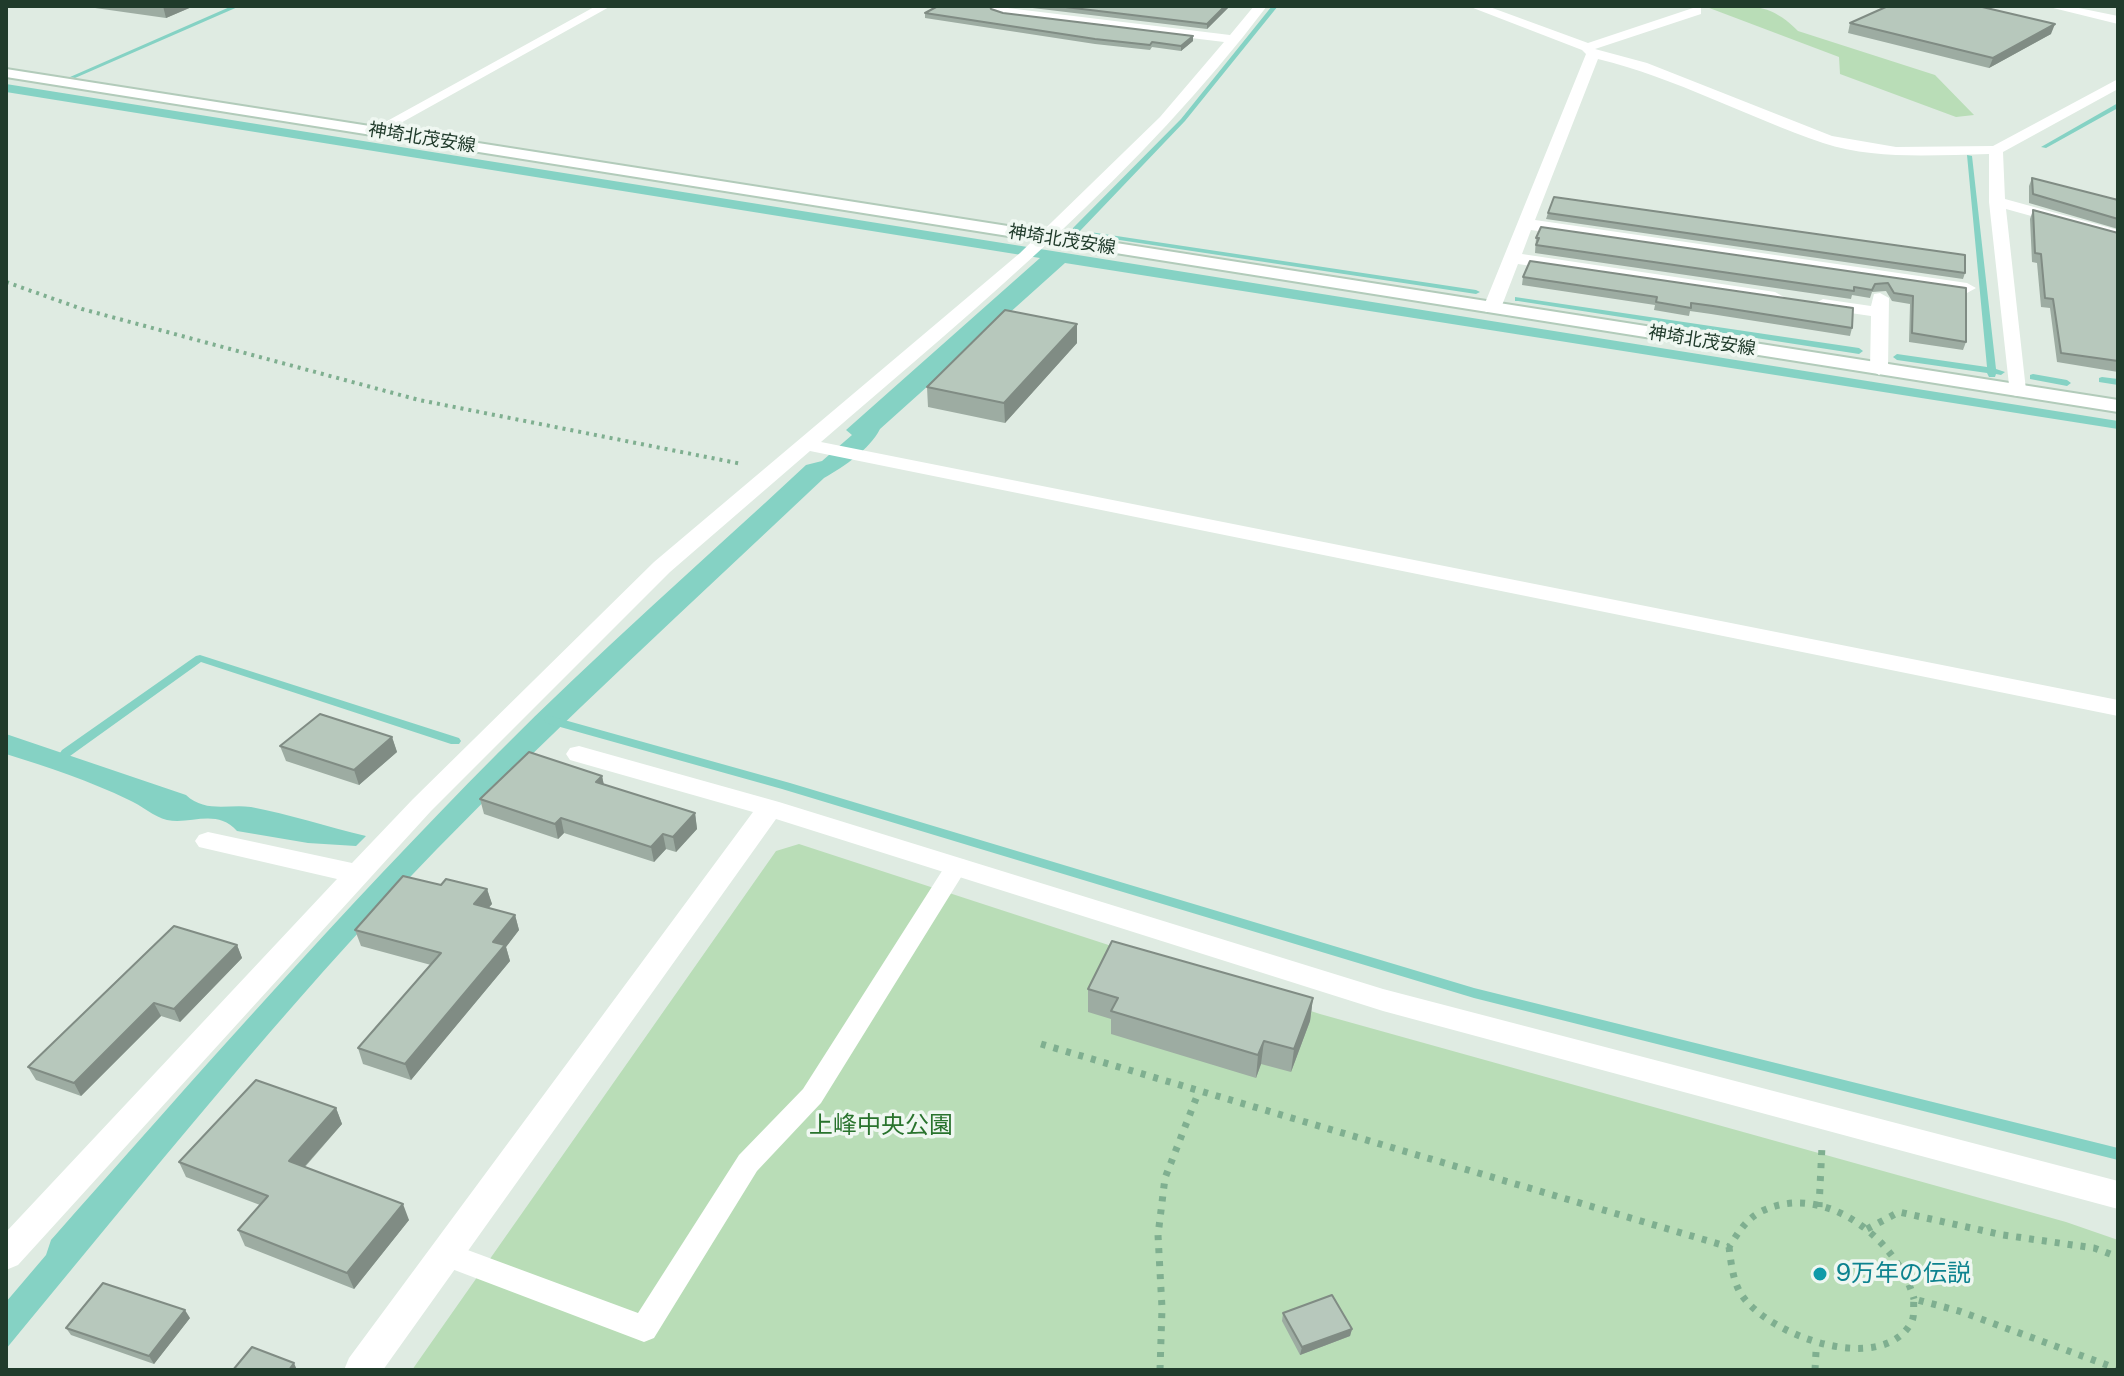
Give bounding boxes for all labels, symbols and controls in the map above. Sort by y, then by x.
street label: 神埼北茂安線 [367,119,477,157]
street label: 神埼北茂安線 [1007,221,1117,259]
street label: 神埼北茂安線 [1647,322,1757,360]
park label: 上峰中央公園 [809,1112,953,1140]
place label: 9万年の伝説 [1836,1260,1971,1288]
marker: 9万年の伝説 [1811,1265,1829,1283]

